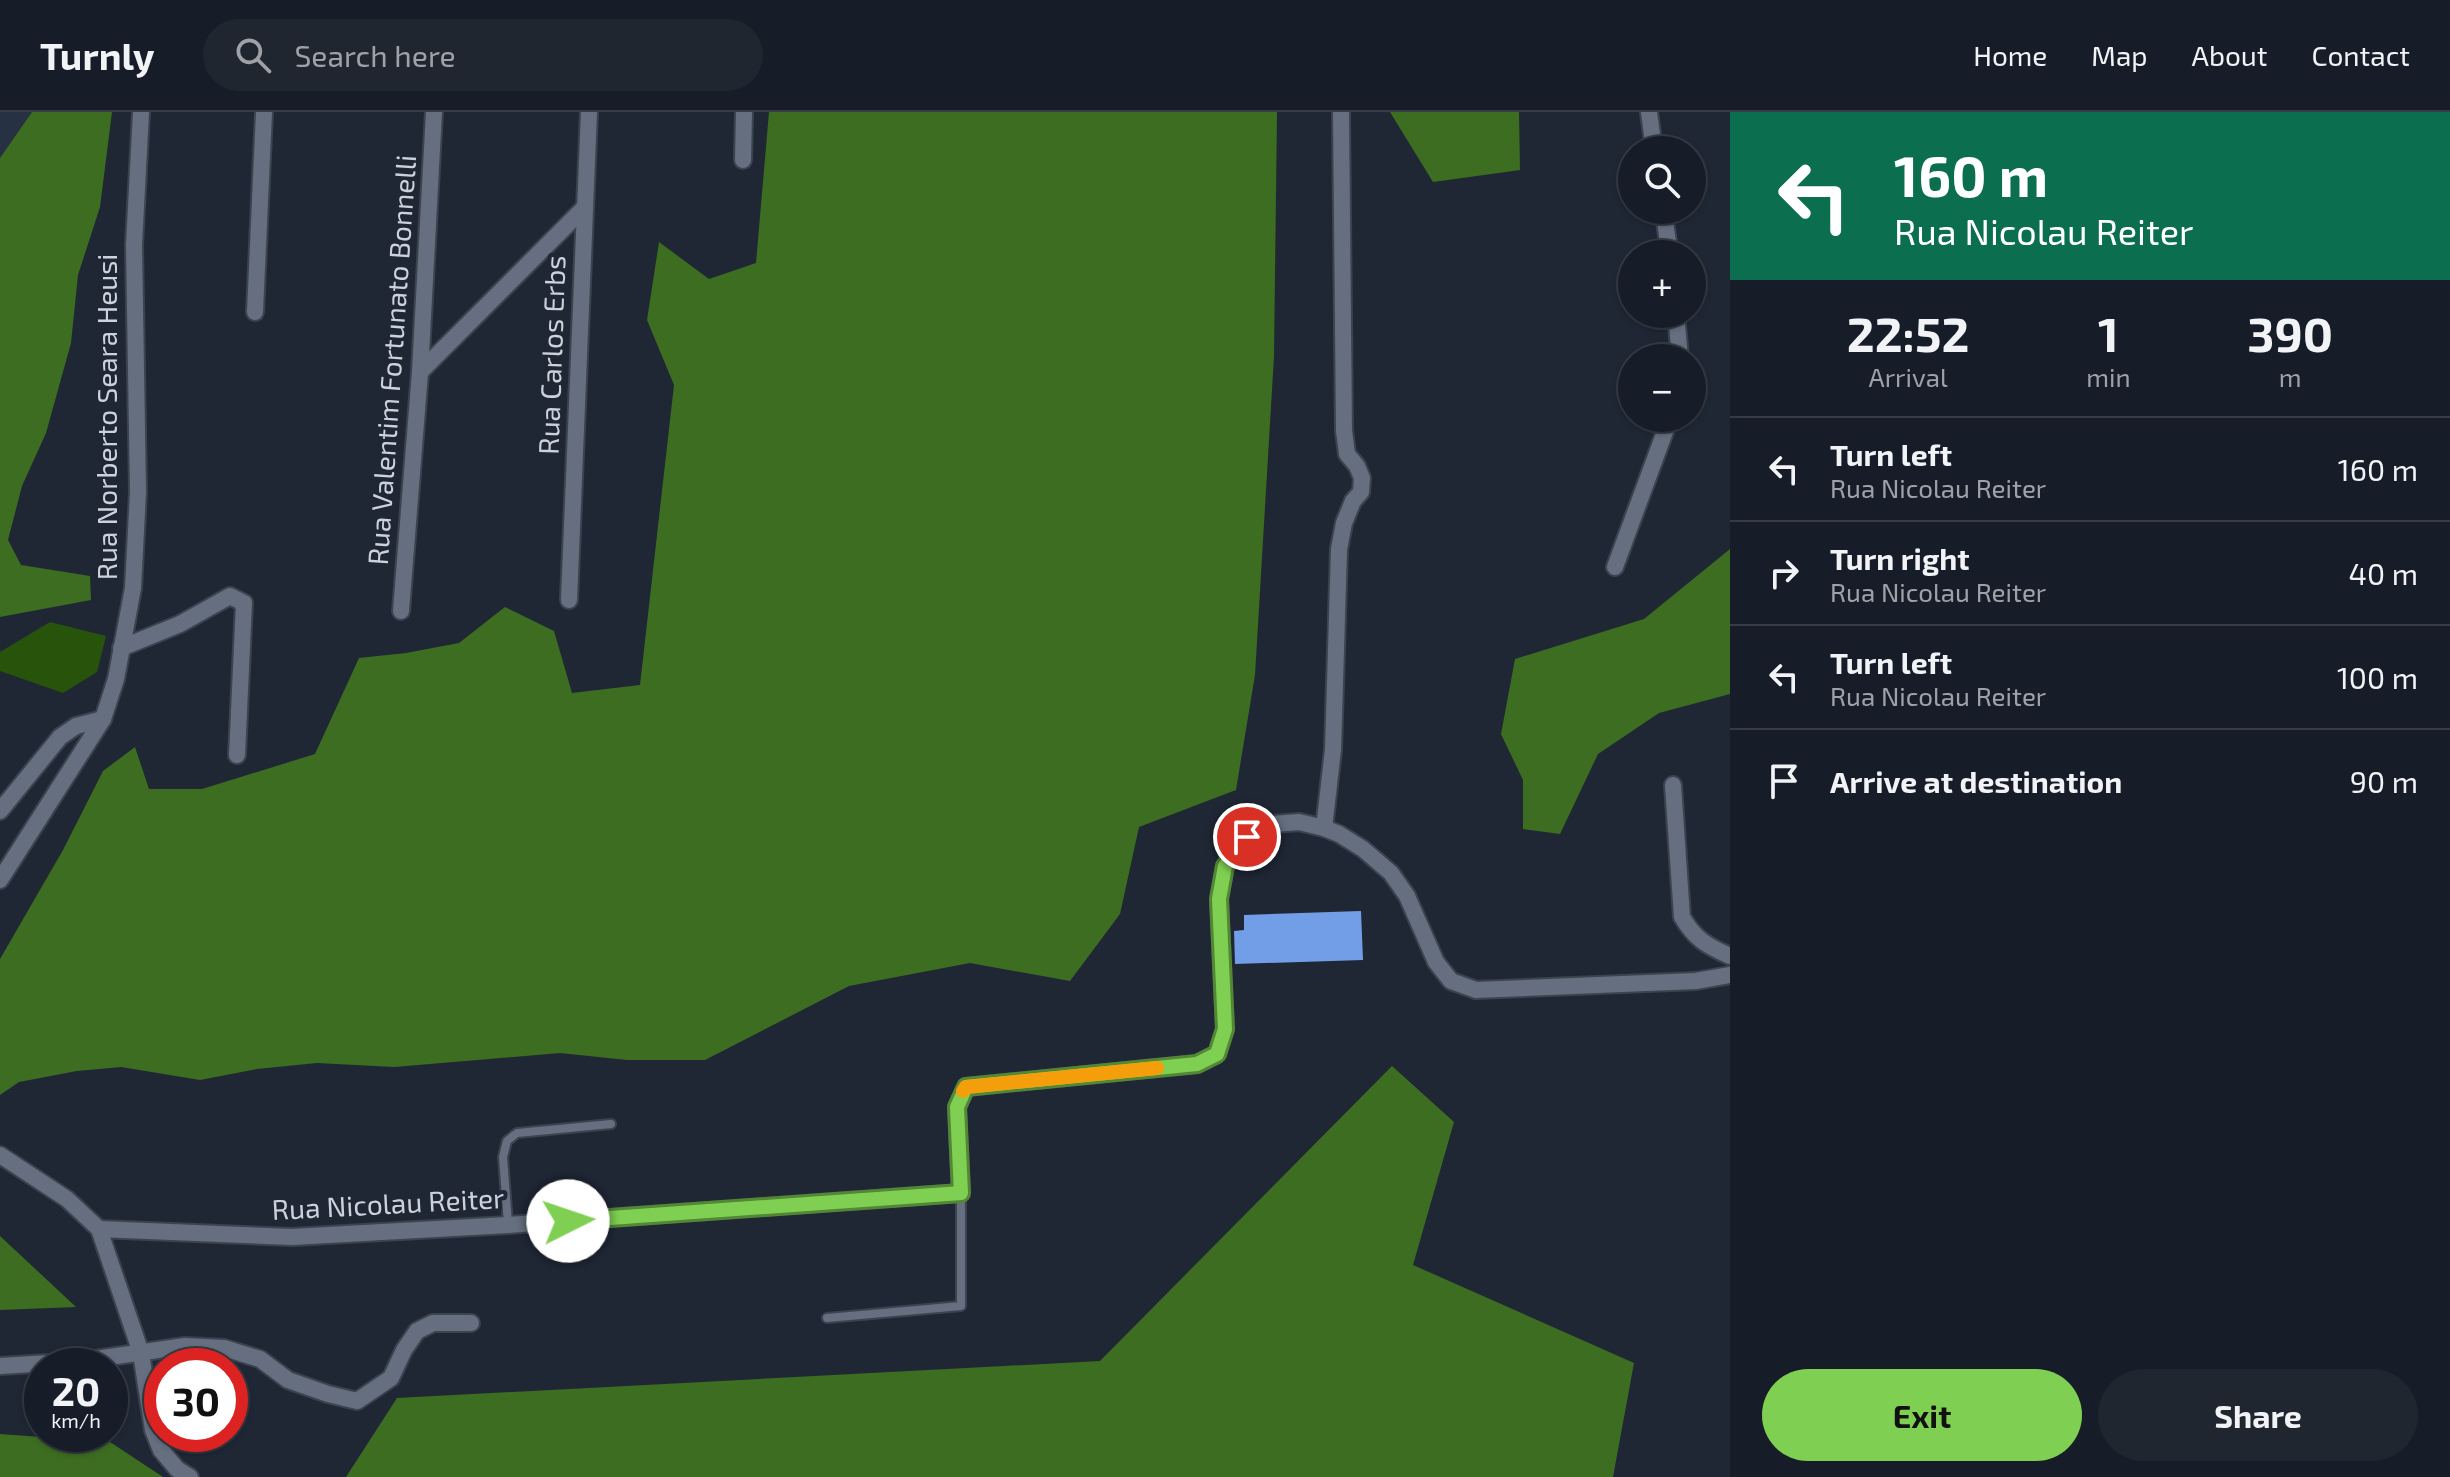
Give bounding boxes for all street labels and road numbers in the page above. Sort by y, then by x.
street label: Rua Valentim Fortunato Bonnelli [360,154,422,566]
street label: Rua Norberto Seara Heusi [89,254,123,580]
street label: Rua Carlos Erbs [531,255,571,455]
street label: Rua Nicolau Reiter [271,1180,505,1226]

